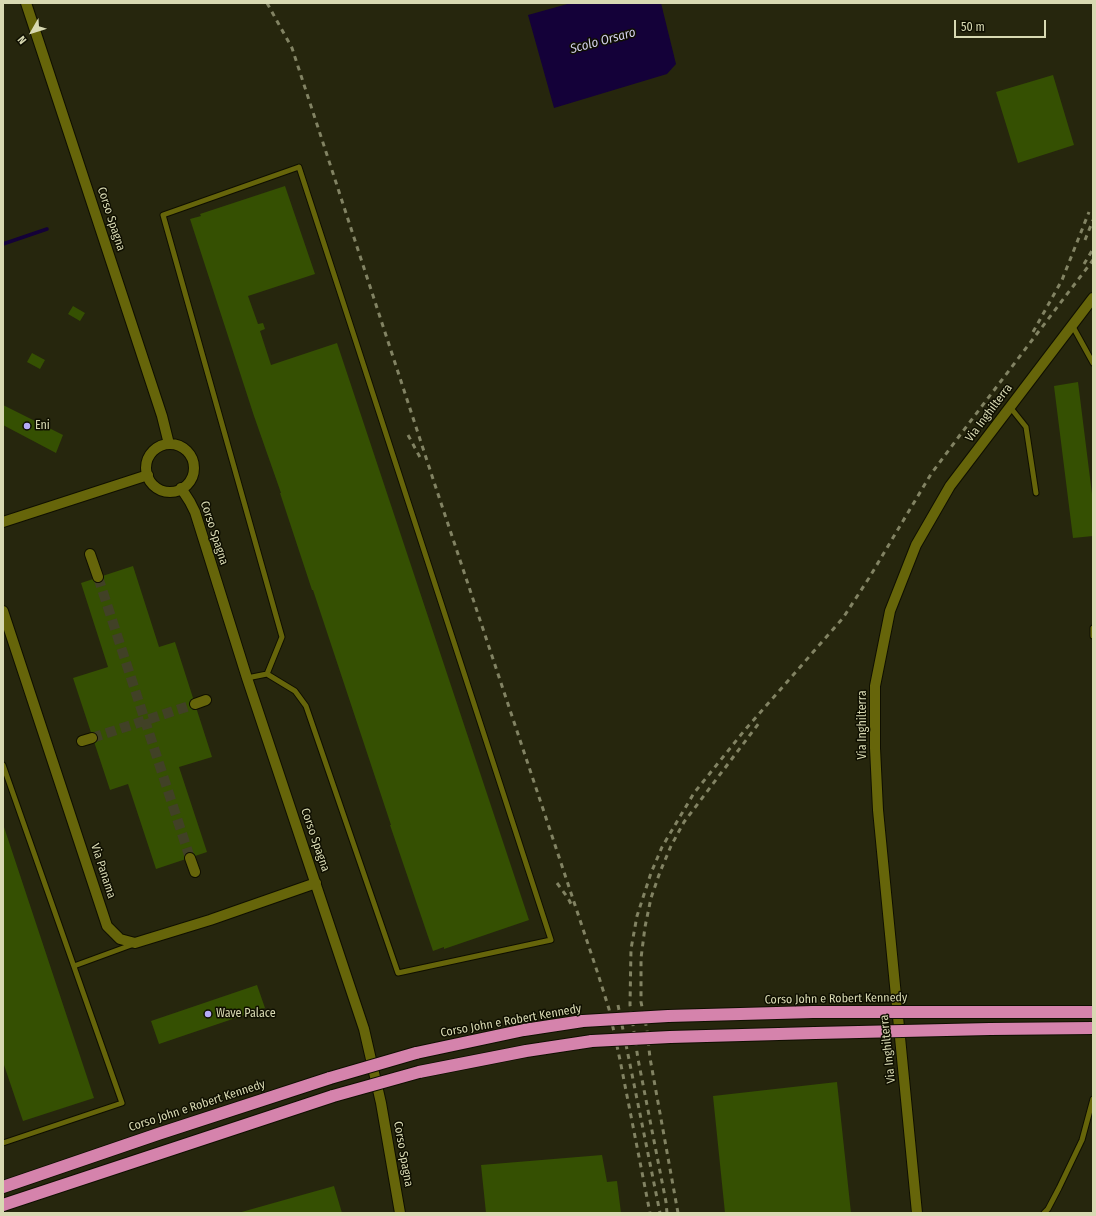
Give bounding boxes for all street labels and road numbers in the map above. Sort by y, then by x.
street label: Corso Spagna [94,185,128,253]
street label: Via Inghilterra [962,381,1016,445]
street label: Corso Spagna [197,499,231,567]
street label: Via Inghilterra [856,690,870,760]
street label: Corso Spagna [297,806,333,874]
street label: Via Panama [87,842,119,900]
street label: Corso John e Robert Kennedy [765,991,907,1007]
street label: Corso John e Robert Kennedy [440,1002,582,1040]
street label: Via Inghilterra [877,1014,899,1084]
street label: Corso John e Robert Kennedy [127,1077,267,1135]
street label: Corso Spagna [390,1120,416,1188]

